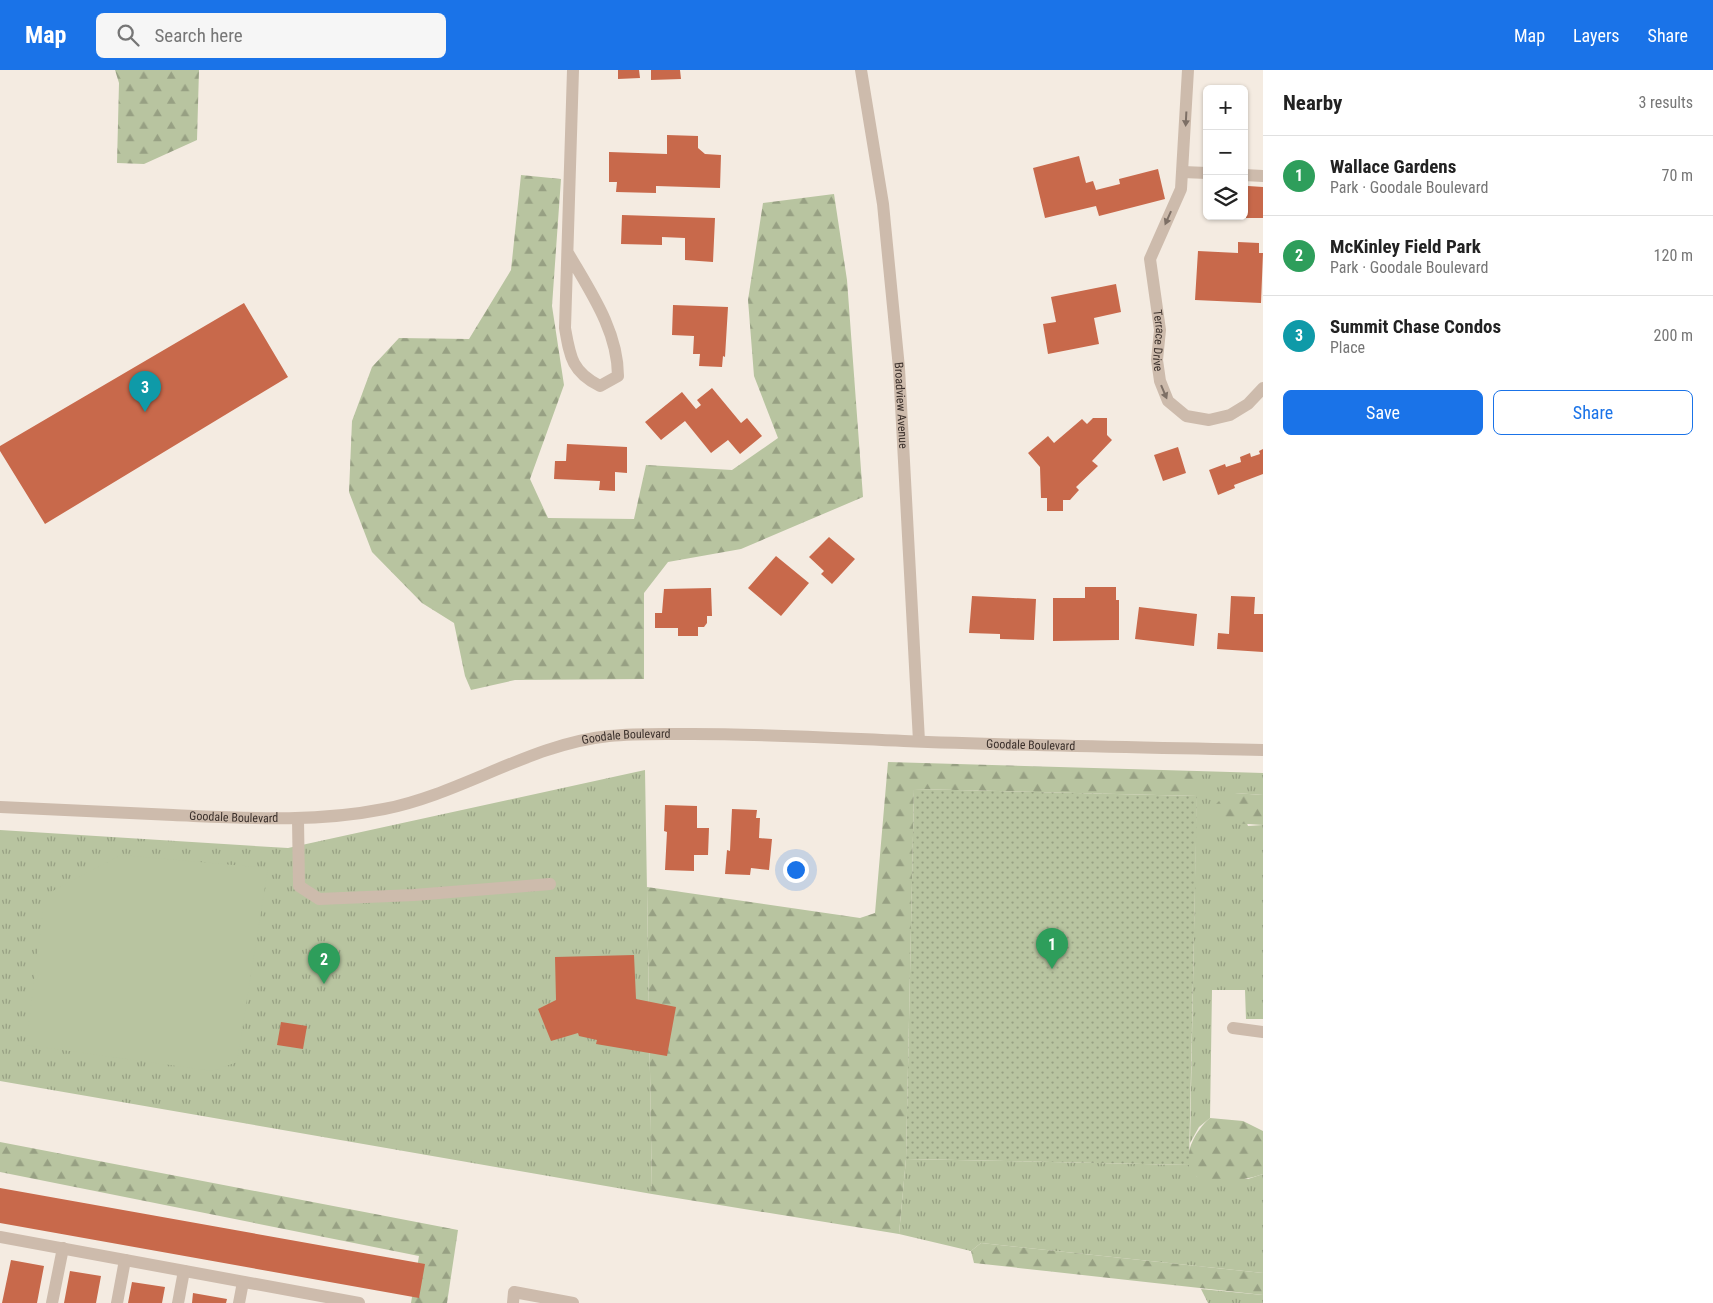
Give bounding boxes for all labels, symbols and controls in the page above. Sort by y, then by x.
search box [96,13,446,58]
text: Map [25,21,66,49]
icon: search [114,21,142,49]
text: Search here [154,24,243,47]
text: Map [1514,25,1545,46]
text: Layers [1573,25,1620,46]
text: Share [1648,25,1688,46]
map controls [1203,85,1248,220]
button: + [1203,85,1248,130]
text: Nearby [1283,91,1342,115]
text: 3 results [1638,93,1693,112]
one-way arrow [1181,111,1189,127]
button: − [1203,130,1248,175]
text: Wallace Gardens [1330,155,1456,178]
text: 1 [1295,166,1303,185]
text: 70 m [1661,166,1693,185]
button: layers [1203,175,1248,220]
text: Park · Goodale Boulevard [1330,178,1488,197]
one-way arrow [1163,211,1171,225]
text: McKinley Field Park [1330,235,1481,258]
text: 2 [1295,246,1303,265]
text: 120 m [1654,246,1693,265]
text: Park · Goodale Boulevard [1330,258,1488,277]
street label: Terrace Drive [1150,309,1167,373]
text: Summit Chase Condos [1330,315,1501,338]
text: 3 [1295,326,1303,345]
text: 200 m [1654,326,1693,345]
text: Place [1330,338,1365,357]
street label: Broadview Avenue [891,362,910,449]
pin: 3 [129,371,161,412]
one-way arrow [1161,385,1169,399]
button: Save [1283,390,1483,435]
button: Share [1493,390,1693,435]
street label: Goodale Boulevard [580,727,671,747]
street label: Goodale Boulevard [986,737,1075,753]
street label: Goodale Boulevard [189,809,278,825]
your location [783,857,809,883]
pin: 1 [1036,928,1068,969]
pin: 2 [308,943,340,984]

